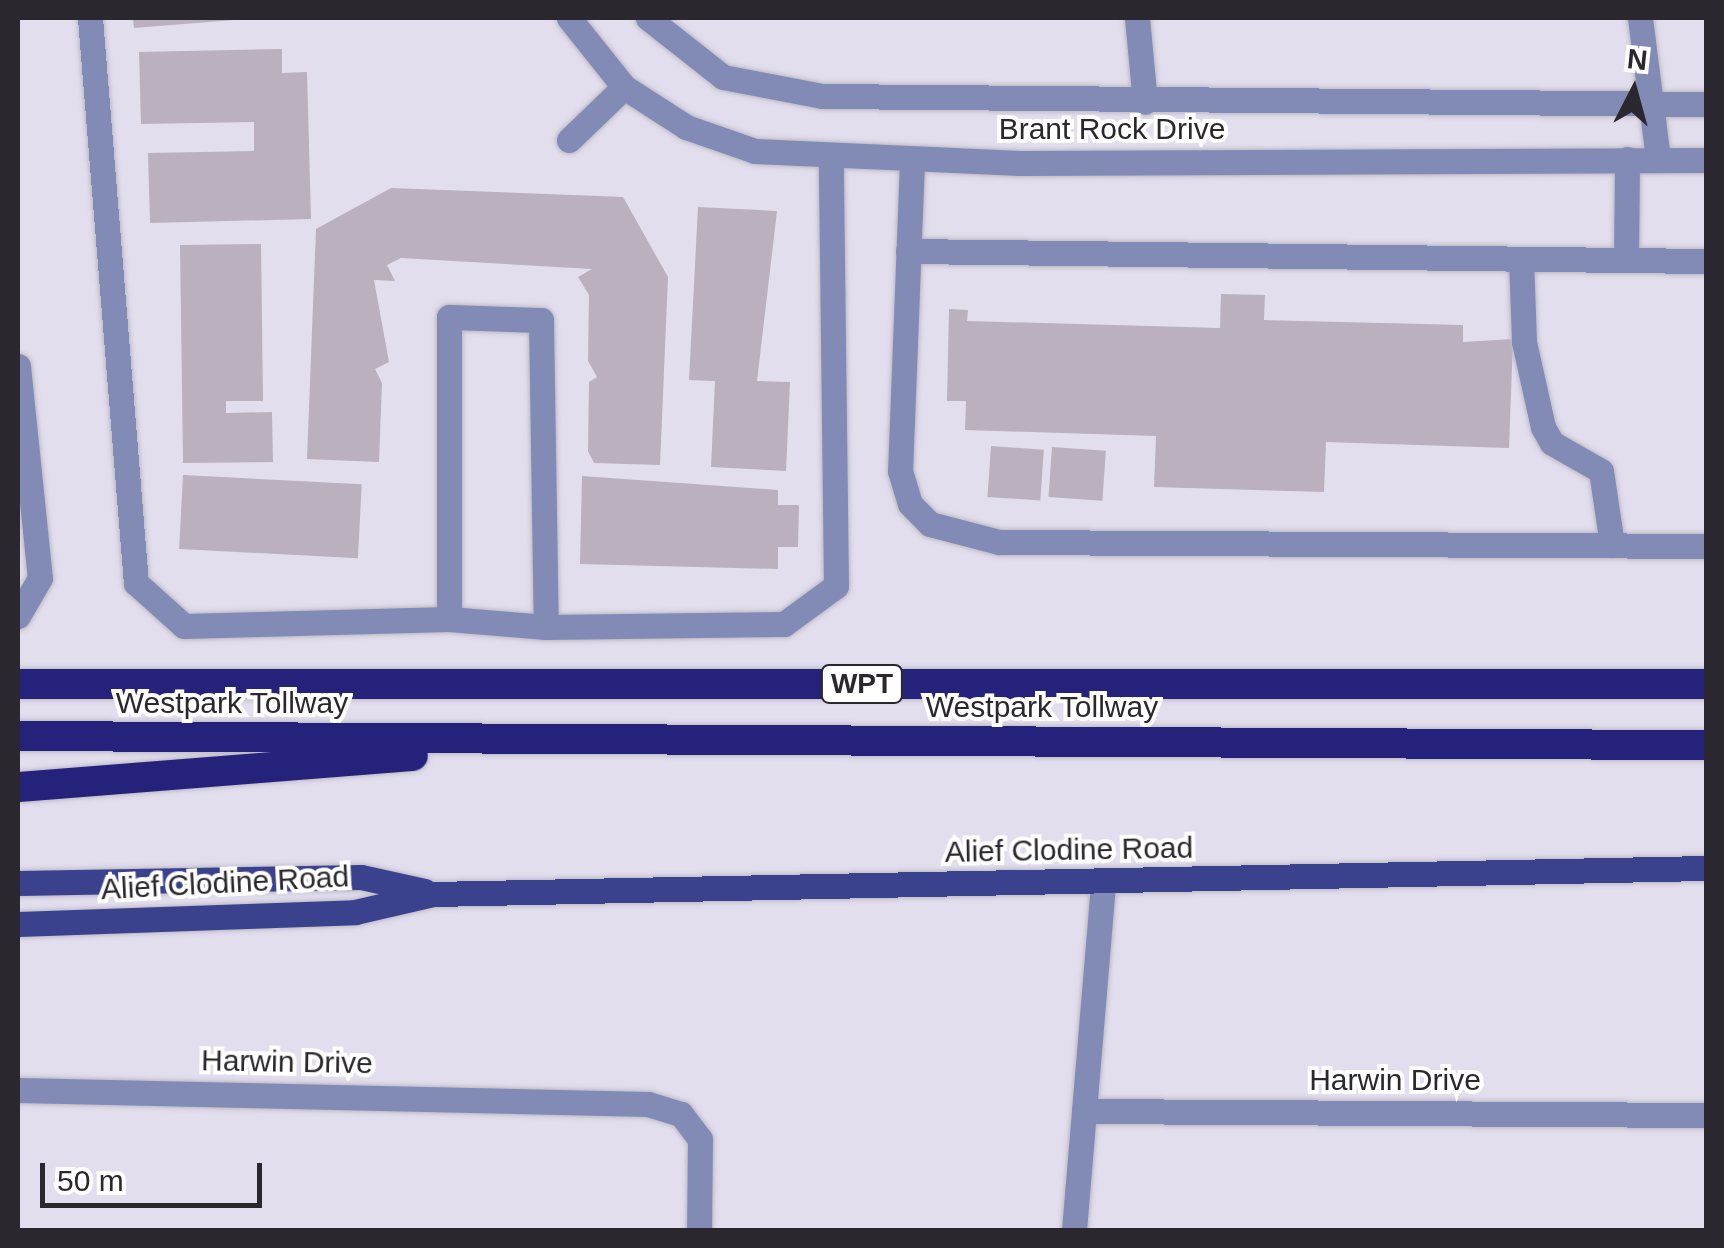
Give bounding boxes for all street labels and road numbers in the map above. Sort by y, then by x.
street label: Brant Rock Drive [999,111,1225,147]
road number: WPT [820,661,904,707]
street label: Westpark Tollway [116,685,348,721]
street label: Westpark Tollway [926,689,1158,725]
street label: Alief Clodine Road [944,830,1194,870]
street label: Alief Clodine Road [100,859,350,907]
street label: Harwin Drive [201,1043,373,1081]
street label: Harwin Drive [1309,1062,1481,1098]

